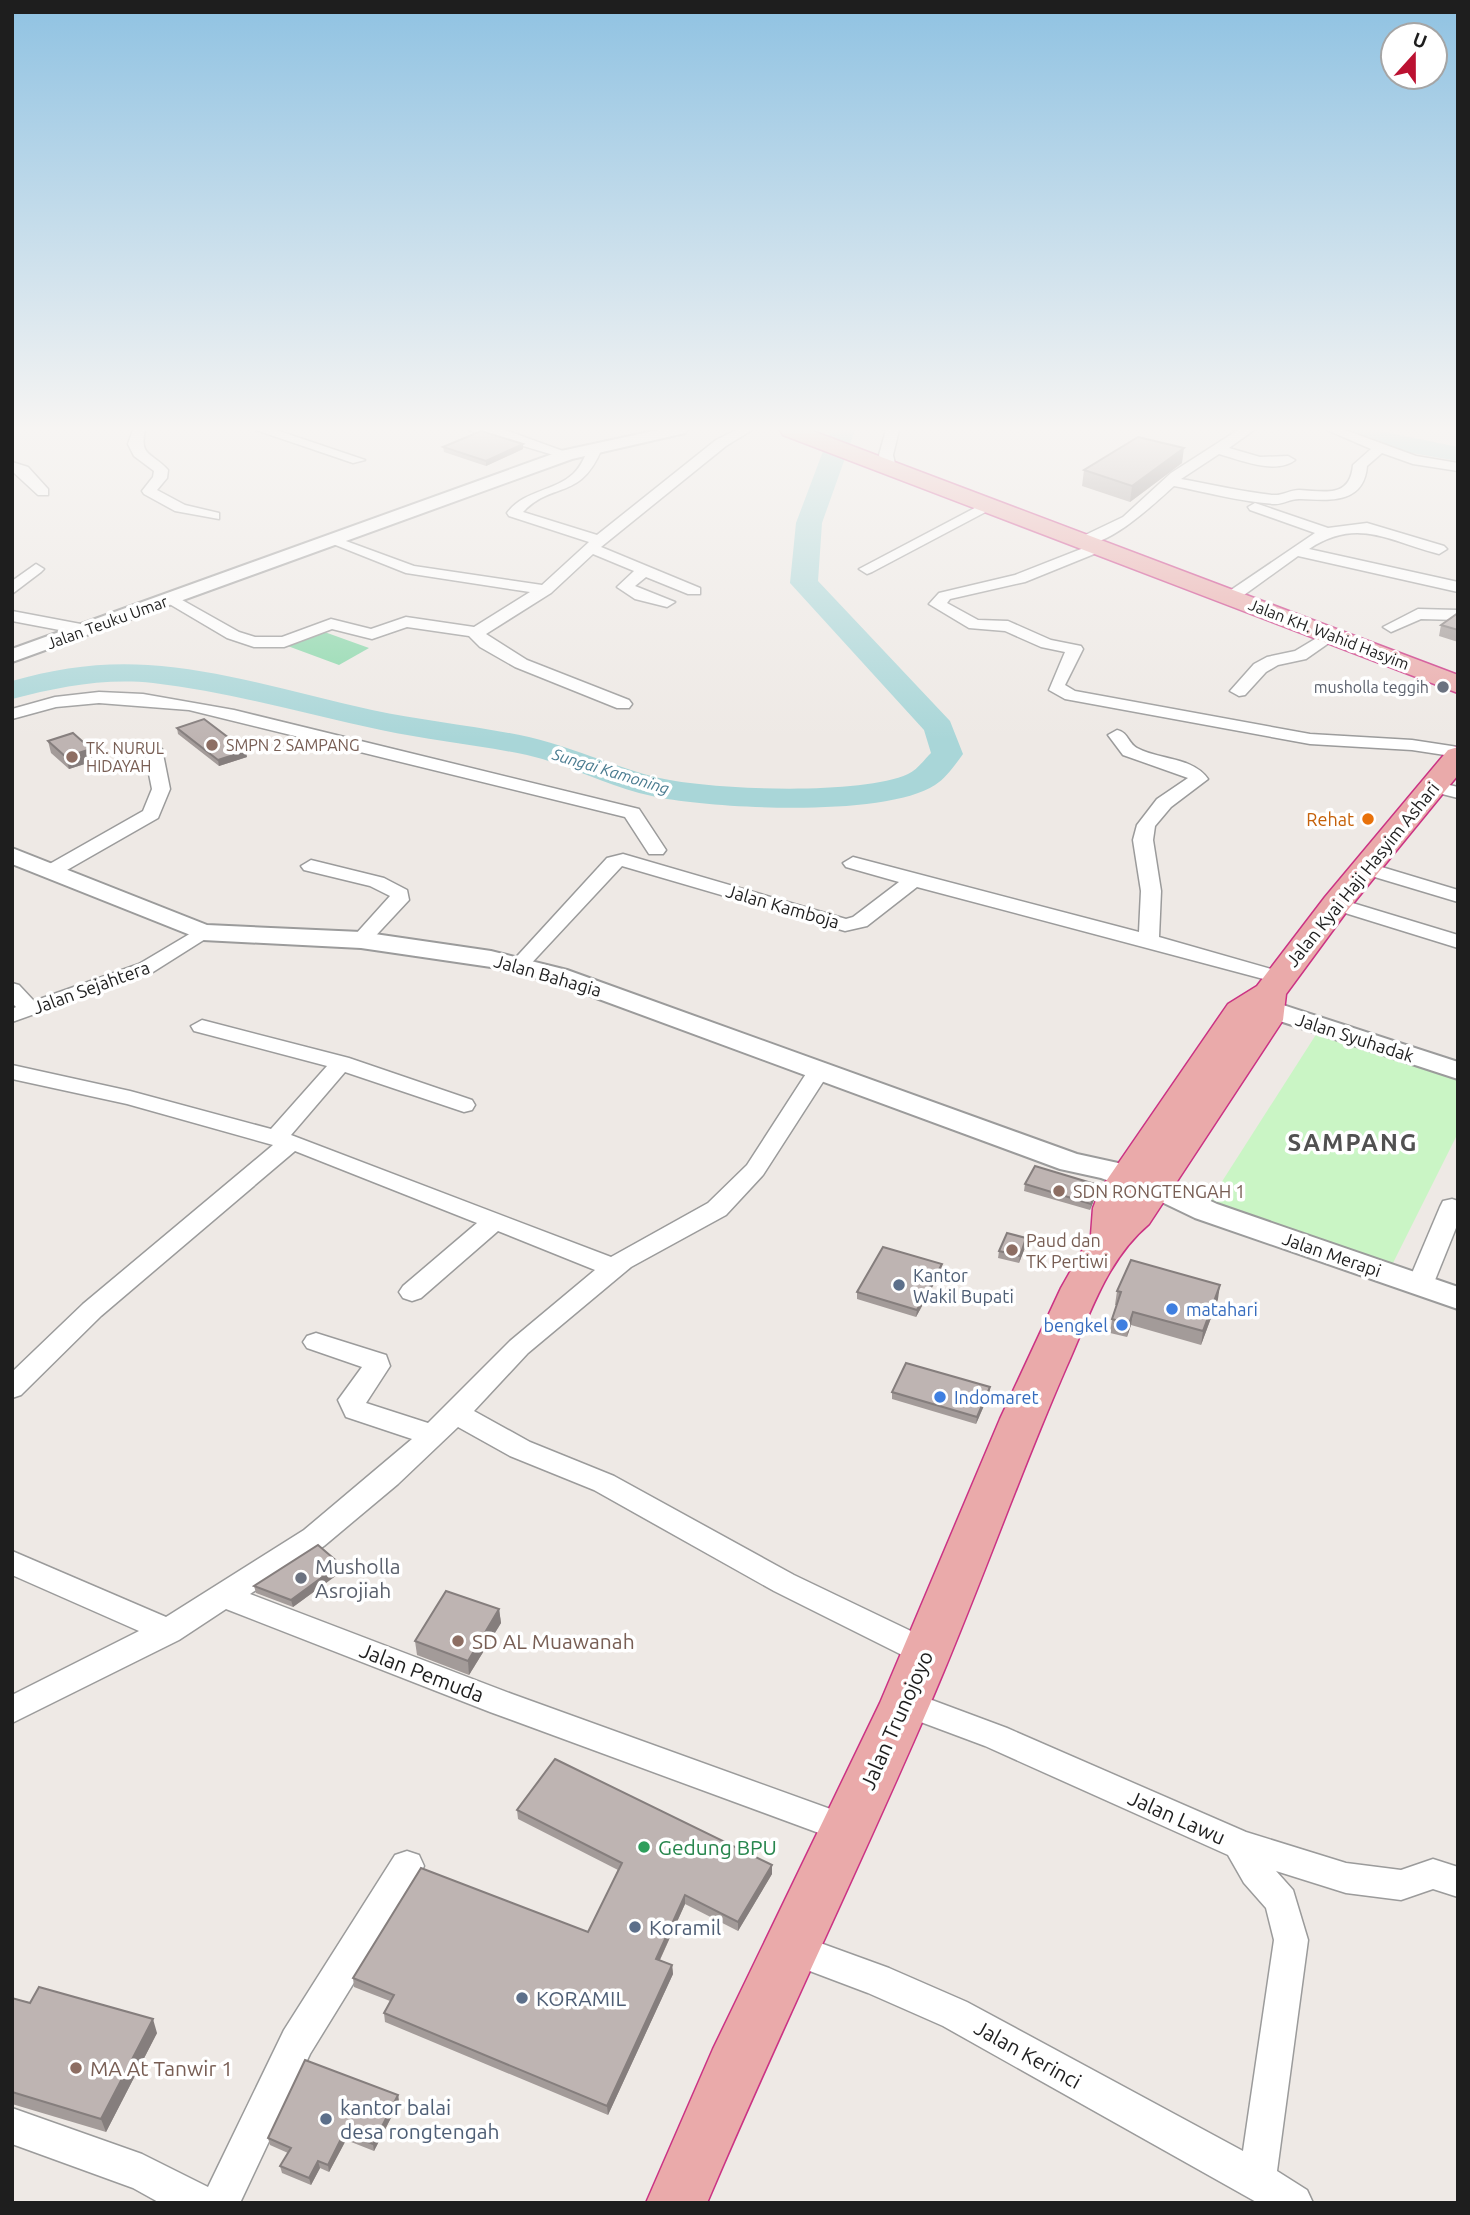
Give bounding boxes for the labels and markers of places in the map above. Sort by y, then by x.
place label: musholla teggih [1314,678,1429,696]
marker: musholla teggih [1435,679,1451,695]
place label: SMPN 2 SAMPANG [226,736,360,754]
marker: SMPN 2 SAMPANG [204,737,220,753]
place label: TK. NURUL HIDAYAH [86,739,164,775]
marker: TK. NURUL HIDAYAH [64,749,80,765]
place label: Rehat [1306,809,1354,829]
marker: Rehat [1360,811,1376,827]
place label: SDN RONGTENGAH 1 [1073,1181,1245,1201]
marker: SDN RONGTENGAH 1 [1051,1183,1067,1199]
place label: Paud dan TK Pertiwi [1026,1230,1108,1271]
marker: Paud dan TK Pertiwi [1004,1242,1020,1258]
place label: Kantor Wakil Bupati [913,1265,1014,1306]
marker: Kantor Wakil Bupati [891,1277,907,1293]
place label: matahari [1186,1299,1258,1319]
marker: matahari [1164,1301,1180,1317]
place label: bengkel [1043,1315,1108,1335]
marker: bengkel [1114,1317,1130,1333]
place label: Indomaret [954,1387,1039,1407]
marker: Indomaret [932,1389,948,1405]
place label: Musholla Asrojiah [315,1554,400,1602]
marker: Musholla Asrojiah [293,1570,309,1586]
place label: SD AL Muawanah [472,1629,635,1653]
marker: SD AL Muawanah [450,1633,466,1649]
place label: Gedung BPU [658,1835,777,1859]
marker: Gedung BPU [636,1839,652,1855]
place label: Koramil [649,1915,721,1939]
marker: Koramil [627,1919,643,1935]
place label: KORAMIL [536,1986,626,2010]
marker: KORAMIL [514,1990,530,2006]
place label: MA At Tanwir 1 [90,2056,233,2080]
marker: MA At Tanwir 1 [68,2060,84,2076]
place label: kantor balai desa rongtengah [340,2095,500,2143]
marker: kantor balai desa rongtengah [318,2111,334,2127]

